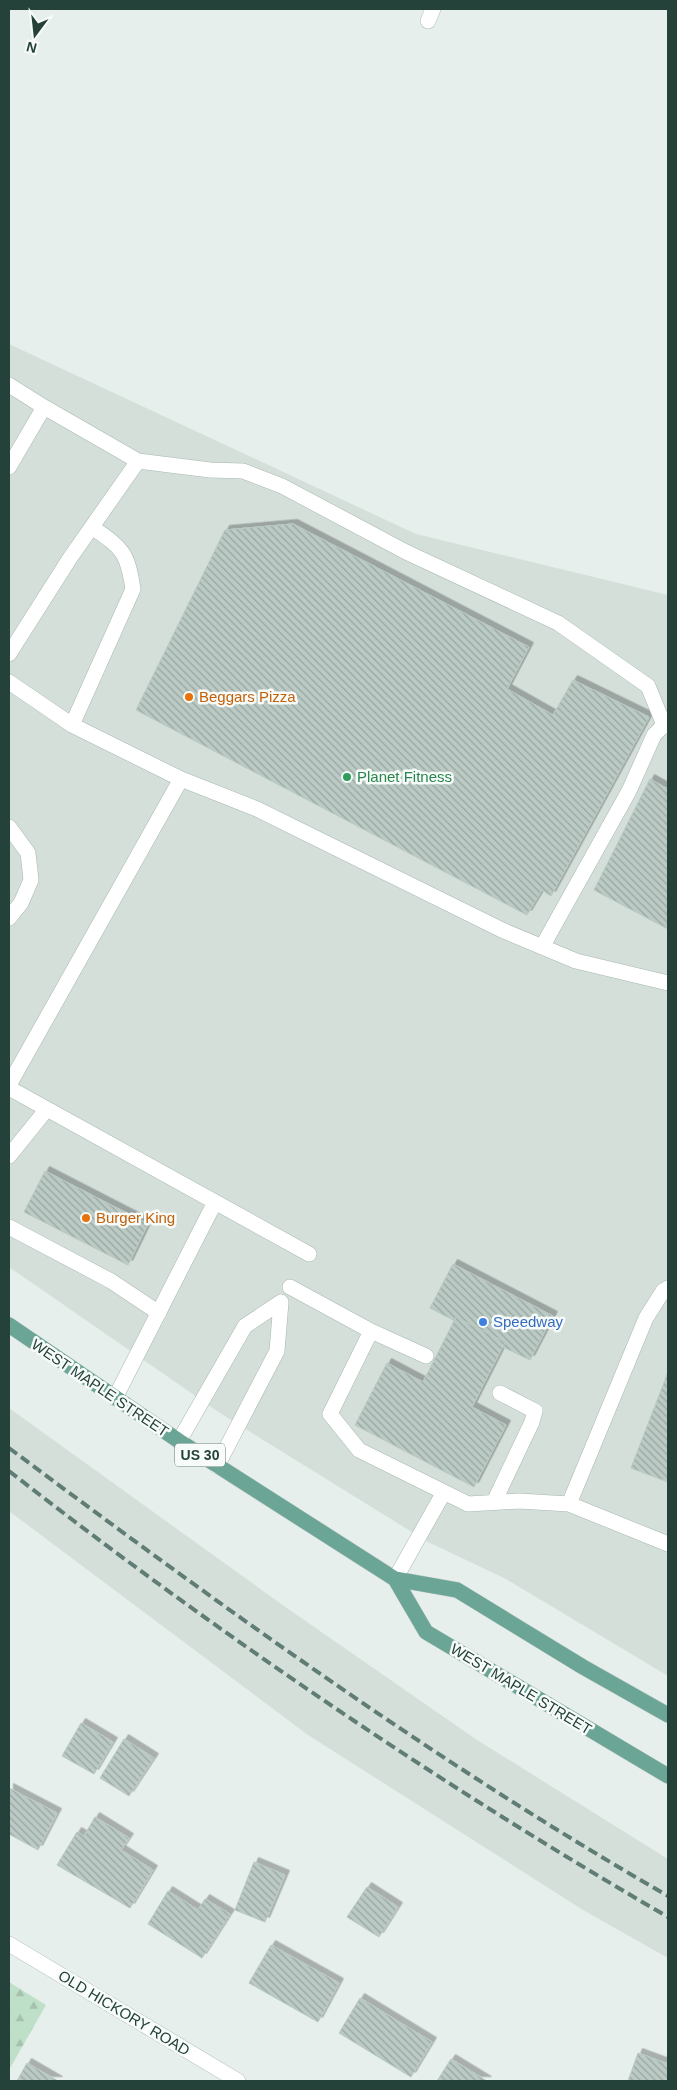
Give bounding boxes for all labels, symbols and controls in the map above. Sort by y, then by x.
north arrow [10,10,60,60]
text: N [25,39,39,57]
place label: Beggars Pizza [199,688,296,705]
marker: Beggars Pizza [183,691,195,703]
place label: Planet Fitness [357,768,452,785]
marker: Planet Fitness [341,771,353,783]
place label: Burger King [96,1209,175,1226]
marker: Burger King [80,1212,92,1224]
place label: Speedway [493,1313,564,1330]
marker: Speedway [477,1316,489,1328]
street label: WEST MAPLE STREET [29,1335,172,1440]
road number: US 30 [175,1444,225,1466]
street label: WEST MAPLE STREET [448,1640,595,1737]
street label: OLD HICKORY ROAD [55,1967,193,2059]

